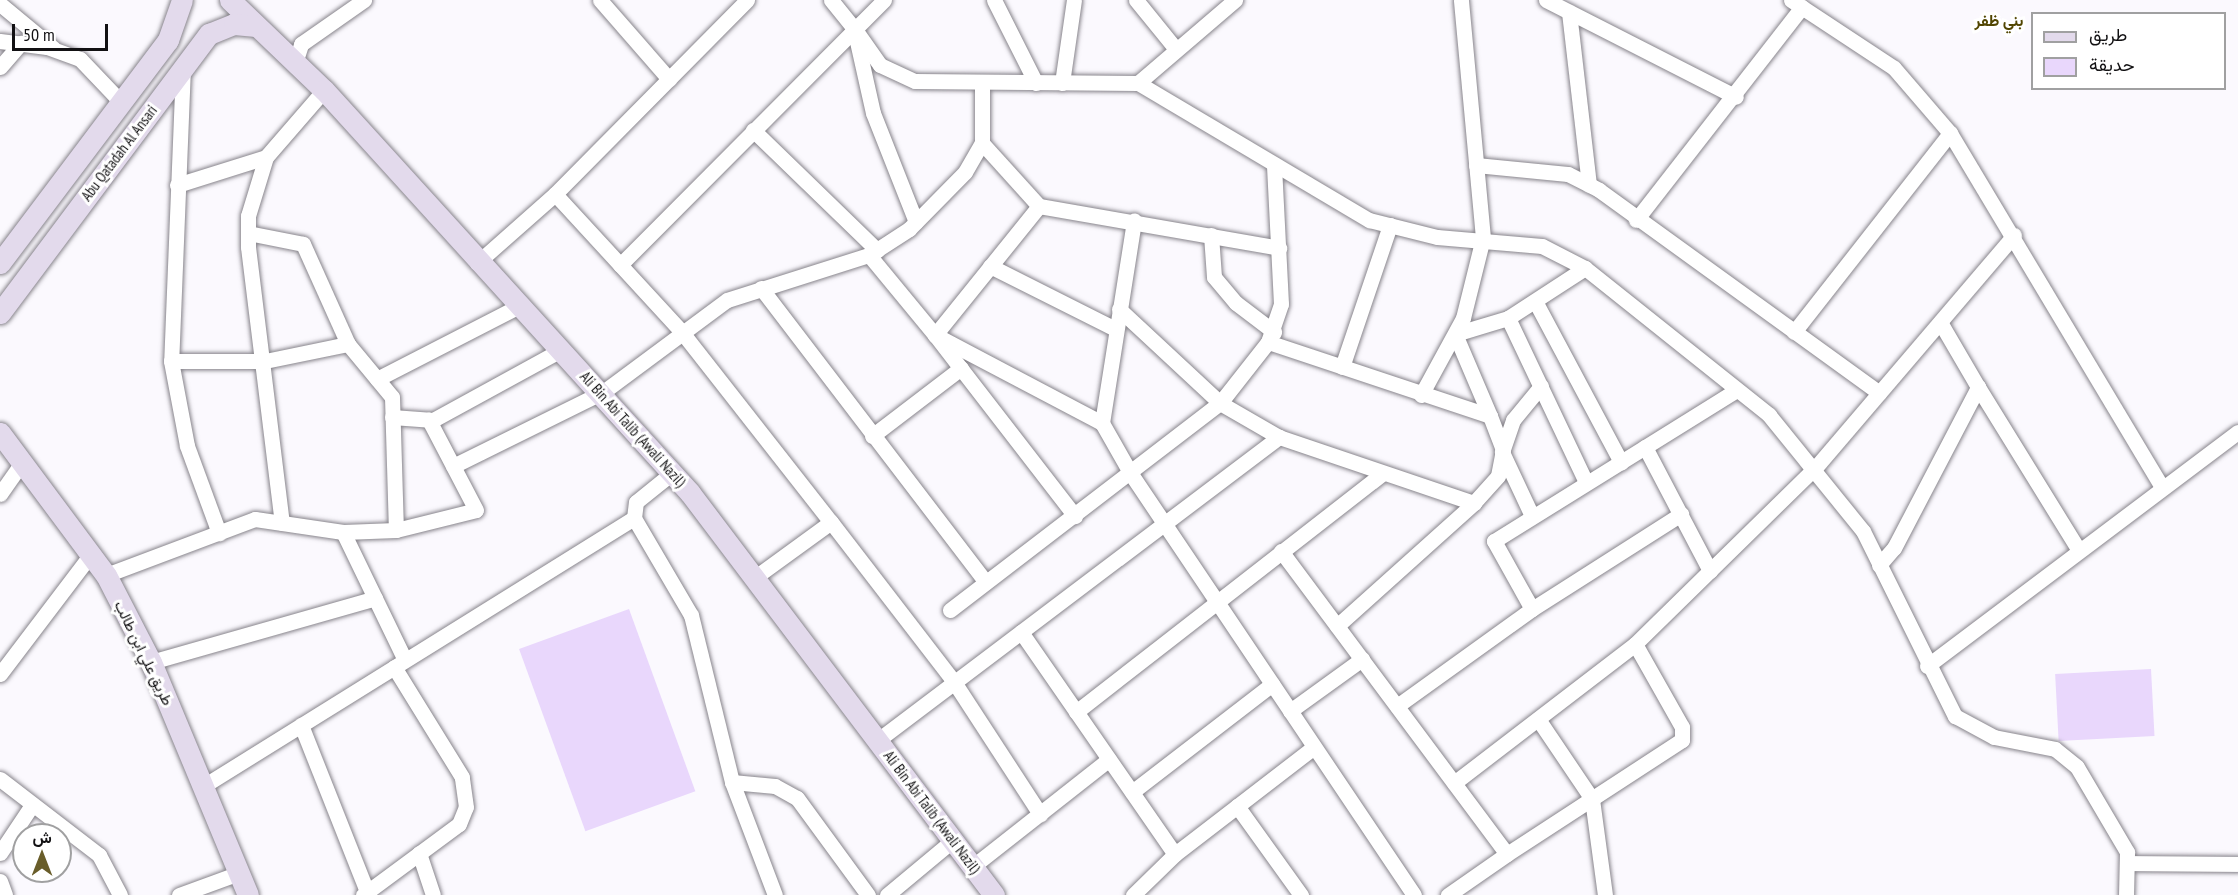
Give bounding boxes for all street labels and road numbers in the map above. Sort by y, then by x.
street label: Abu Qatadah Al Ansari [77,101,161,205]
street label: Ali Bin Abi Talib (Awali Nazil) [576,367,690,491]
street label: طريق علي ابن طالب [111,598,177,708]
street label: Ali Bin Abi Talib (Awali Nazil) [880,747,984,877]

